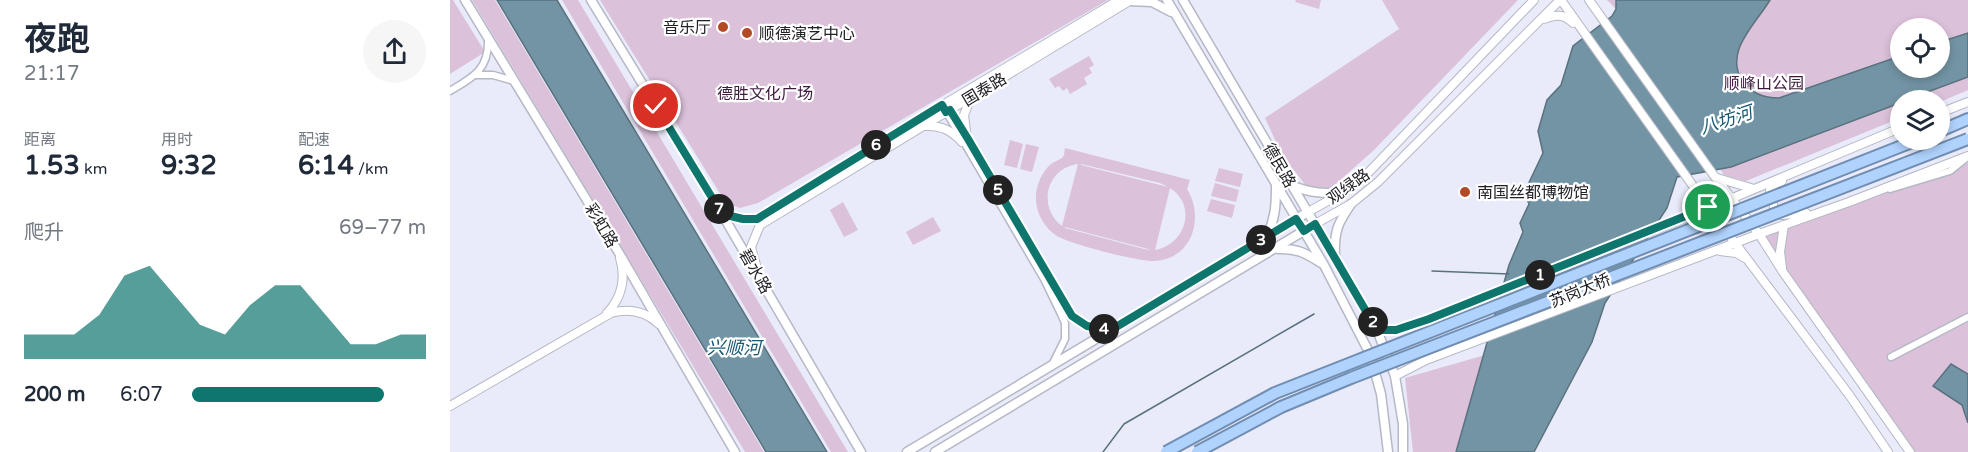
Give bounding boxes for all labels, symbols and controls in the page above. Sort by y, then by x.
place label: 音乐厅 [663,18,711,38]
map controls [1890,18,1950,150]
button: locate [1890,18,1950,78]
text: 夜跑 [24,20,90,59]
button: share [363,20,426,83]
marker: 音乐厅 [716,20,730,34]
place label: 顺德演艺中心 [759,24,855,44]
marker: 顺德演艺中心 [740,26,754,40]
text: 21:17 [24,62,79,86]
street label: 国泰路 [959,69,1010,111]
park label: 顺峰山公园 [1724,74,1804,94]
pin [630,80,681,131]
park label: 德胜文化广场 [717,84,813,104]
icon: check [639,89,672,122]
button: layers [1890,90,1950,150]
water label: 八坊河 [1697,100,1758,139]
text: 距离 [24,130,56,150]
text: 用时 [161,130,193,150]
text: 配速 [298,130,330,150]
pin: 6 [861,130,891,160]
text: 6 [871,135,881,155]
street label: 德民路 [1258,140,1300,191]
text: 1.53 [24,150,80,181]
text: 9:32 [161,150,217,181]
text: 6:14 [298,150,354,181]
text: km [80,159,107,179]
text: /km [354,159,388,179]
street label: 观绿路 [1323,165,1374,209]
pin: 5 [983,175,1013,205]
text: 5 [993,180,1003,200]
pin [1682,181,1733,232]
place label: 南国丝都博物馆 [1477,183,1589,203]
marker: 南国丝都博物馆 [1458,185,1472,199]
icon: arrive [1691,190,1724,223]
pin: 7 [704,194,734,224]
text: 7 [714,199,724,219]
street label: 彩虹路 [580,200,622,251]
text: 69–77 m [339,216,426,240]
text: 爬升 [24,221,64,245]
pin: 3 [1246,225,1276,255]
text: 3 [1256,230,1266,250]
street label: 碧水路 [734,246,776,297]
pin: 1 [1525,260,1555,290]
text: 1 [1535,265,1545,285]
street label: 苏岗大桥 [1547,270,1614,312]
pin: 2 [1358,307,1388,337]
text: 2 [1368,312,1378,332]
pin: 4 [1089,314,1119,344]
text: 4 [1099,319,1109,339]
water label: 兴顺河 [707,337,764,359]
text: 200 m [24,383,85,407]
text: 6:07 [120,383,163,407]

